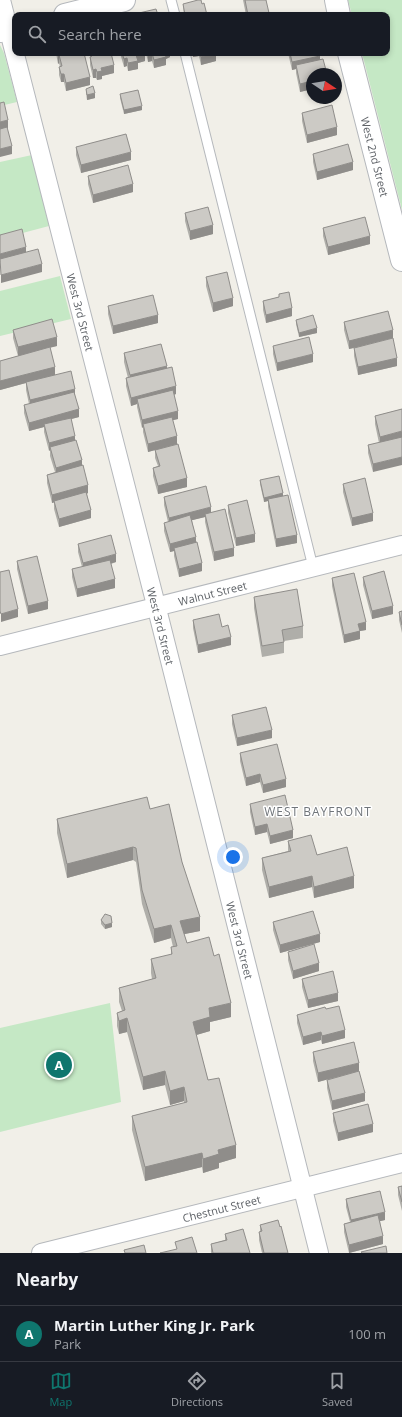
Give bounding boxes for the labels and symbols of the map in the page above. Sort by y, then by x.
north arrow [306,68,342,104]
street label: West 2nd Street [358,115,393,198]
street label: West 3rd Street [64,272,98,352]
street label: Walnut Street [177,577,248,608]
street label: West 3rd Street [144,585,178,666]
district label: WEST BAYFRONT [264,803,372,820]
your location [223,847,243,867]
street label: West 3rd Street [223,900,257,981]
pin: A [46,1050,72,1080]
street label: Chestnut Street [181,1191,262,1225]

